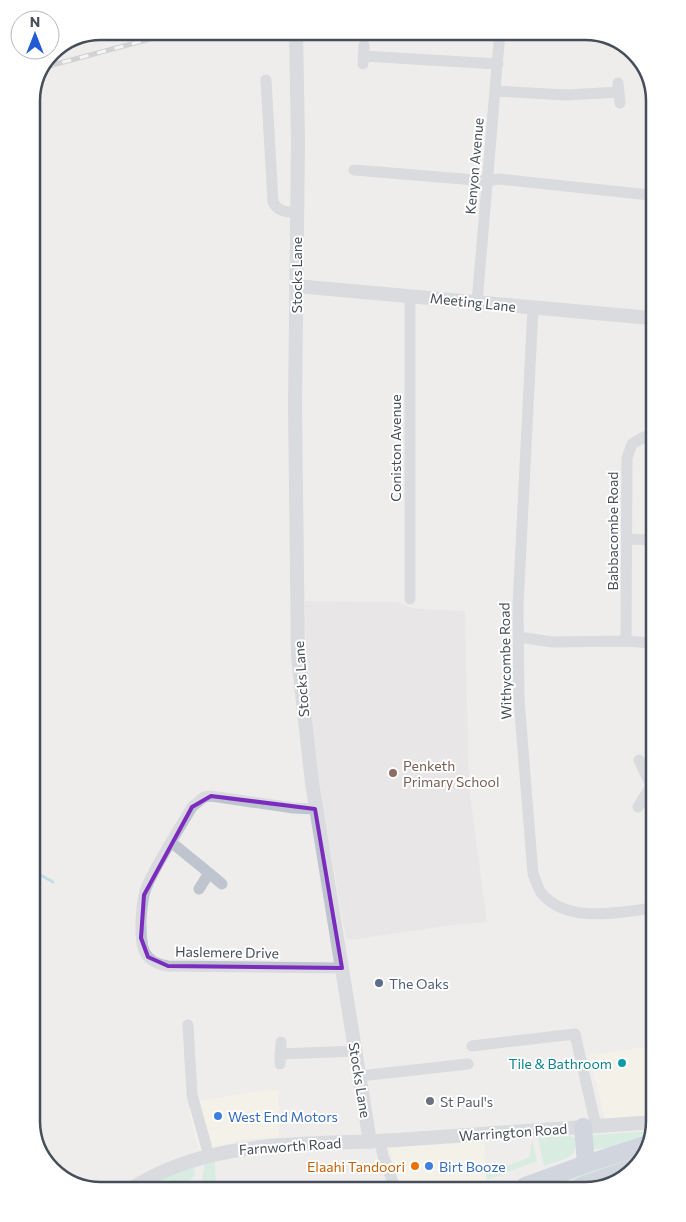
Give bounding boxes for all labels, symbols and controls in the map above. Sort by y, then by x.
north arrow [10,10,60,60]
text: N [30,13,40,30]
street label: Kenyon Avenue [461,117,487,215]
street label: Stocks Lane [288,237,305,313]
street label: Meeting Lane [429,289,517,315]
street label: Coniston Avenue [387,394,404,502]
street label: Babbacombe Road [604,472,621,590]
street label: Withycombe Road [495,602,515,720]
street label: Stocks Lane [290,640,312,718]
place label: Penketh Primary School [403,757,499,790]
marker: Penketh Primary School [387,767,399,779]
street label: Haslemere Drive [175,943,279,961]
place label: The Oaks [389,975,449,992]
marker: The Oaks [373,977,385,989]
street label: Stocks Lane [346,1041,374,1119]
place label: Tile & Bathroom [508,1055,612,1072]
marker: Tile & Bathroom [616,1057,628,1069]
place label: St Paul's [440,1093,493,1110]
marker: St Paul's [424,1095,436,1107]
place label: West End Motors [228,1108,338,1125]
marker: West End Motors [212,1110,224,1122]
street label: Warrington Road [458,1120,568,1144]
street label: Farnworth Road [238,1134,342,1158]
place label: Elaahi Tandoori [307,1158,405,1175]
place label: Birt Booze [439,1158,506,1175]
marker: Elaahi Tandoori [409,1160,421,1172]
marker: Birt Booze [423,1160,435,1172]

